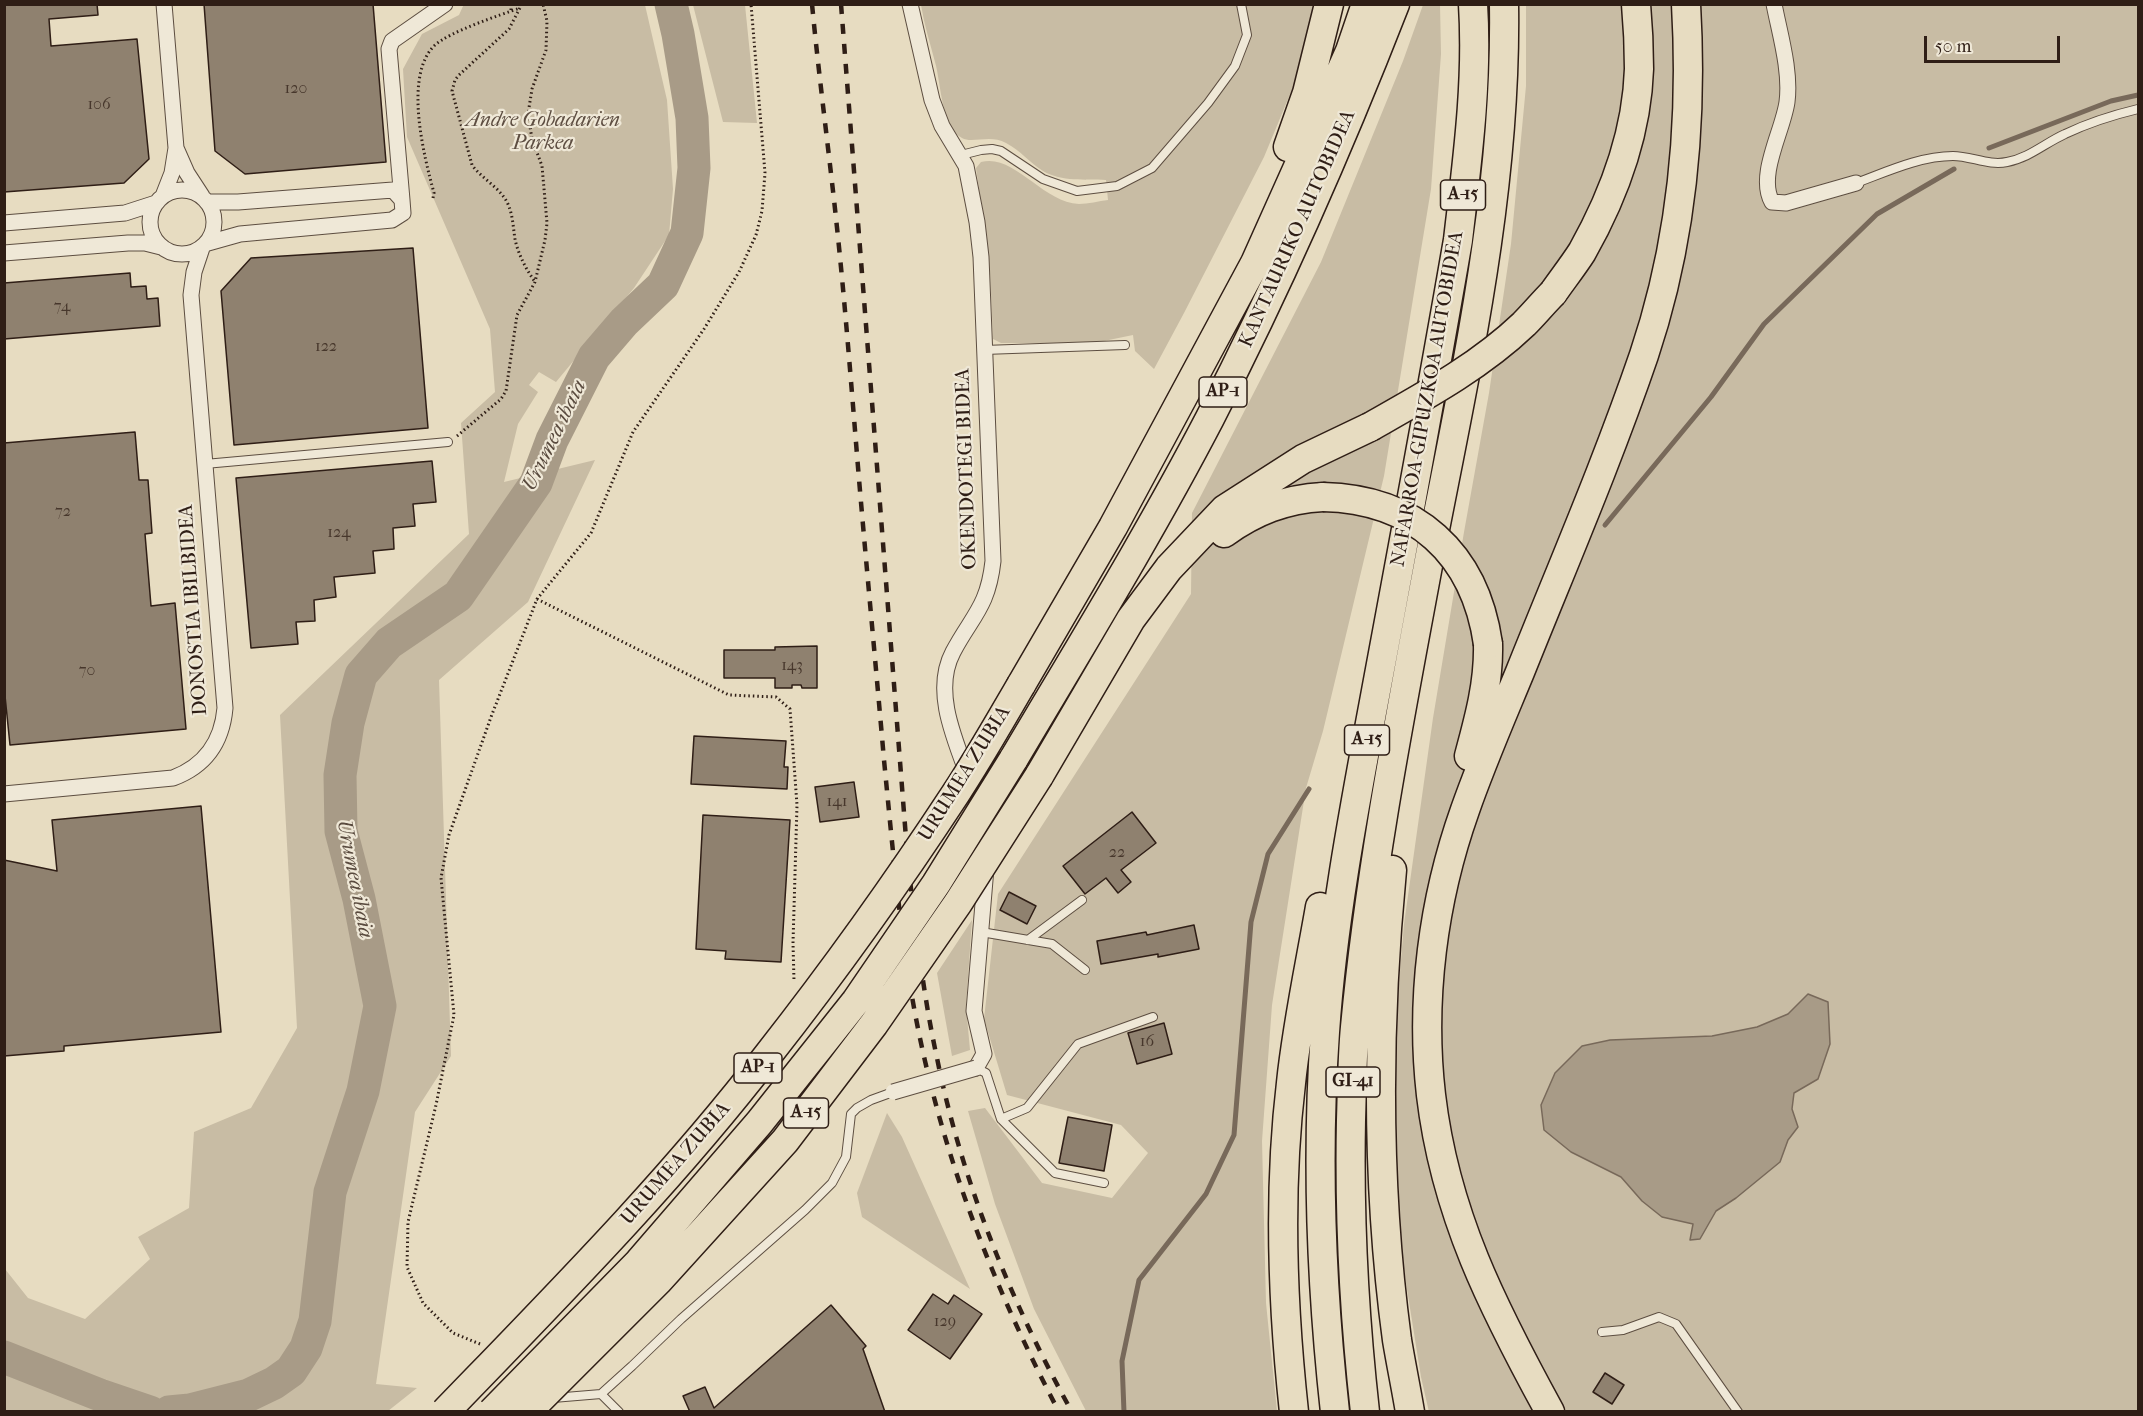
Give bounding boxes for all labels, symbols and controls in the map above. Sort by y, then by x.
scale bar [1927,24,2064,62]
text: 50 m [1935,36,1971,57]
house number: 120 [285,79,307,99]
house number: 106 [87,95,111,115]
street label: KANTAURIKO AUTOBIDEA [1235,106,1361,352]
park label: Andre Gobadarien Parkea [466,109,620,156]
road number: A-15 [1440,180,1486,210]
street label: NAFARROA-GIPUZKOA AUTOBIDEA [1387,229,1469,569]
house number: 74 [54,297,70,317]
house number: 122 [315,337,337,357]
street label: OKENDOTEGI BIDEA [951,368,983,570]
water label: Urumea ibaia [517,376,593,496]
road number: AP-1 [1199,377,1247,407]
house number: 72 [55,502,71,522]
street label: DONOSTIA IBILBIDEA [175,503,213,717]
house number: 124 [327,523,351,543]
house number: 143 [781,656,803,676]
house number: 70 [79,661,95,681]
street label: URUMEA ZUBIA [914,702,1016,846]
road number: A-15 [1344,725,1390,755]
house number: 141 [827,792,847,812]
water label: Urumea ibaia [330,818,378,940]
house number: 22 [1109,843,1125,863]
house number: 16 [1140,1032,1154,1052]
road number: AP-1 [734,1053,782,1083]
road number: GI-41 [1326,1067,1380,1097]
street label: URUMEA ZUBIA [616,1097,736,1231]
road number: A-15 [784,1098,828,1128]
house number: 129 [934,1312,956,1332]

